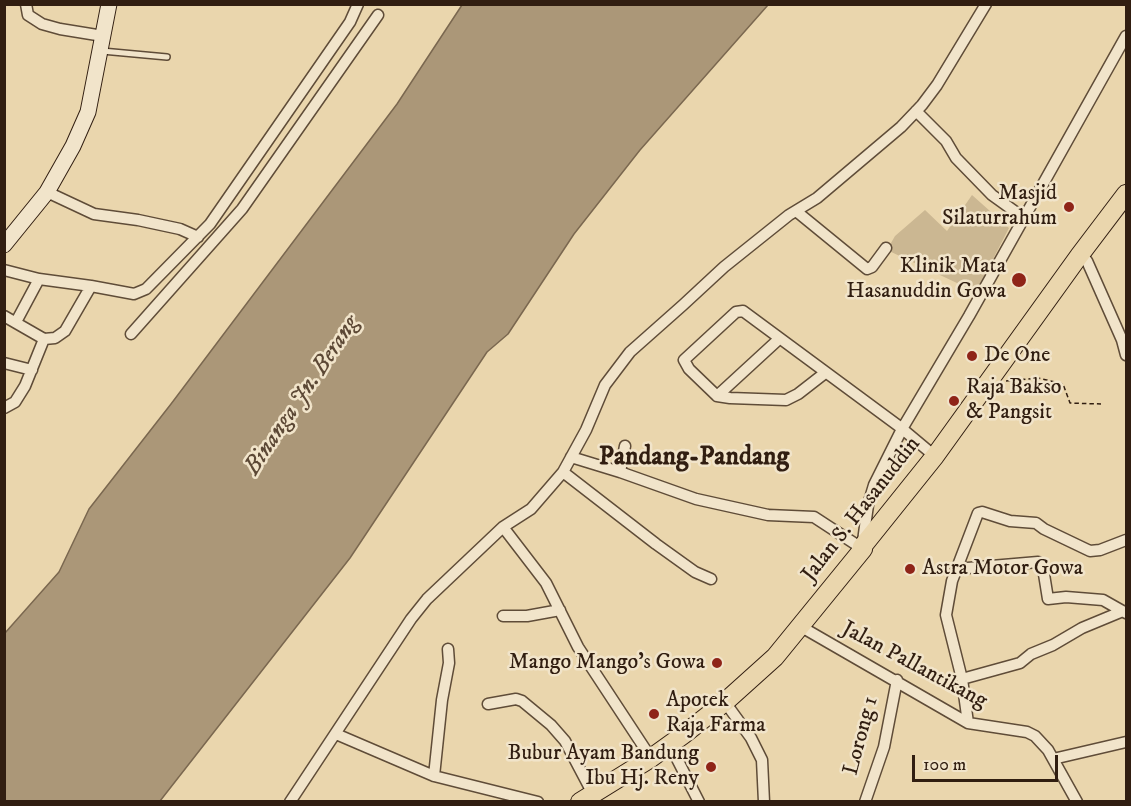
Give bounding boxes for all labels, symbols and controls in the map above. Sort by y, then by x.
place label: Masjid Silaturrahum [942,181,1057,232]
marker: Masjid Silaturrahum [1062,200,1076,214]
place label: Klinik Mata Hasanuddin Gowa [846,254,1006,306]
marker: Klinik Mata Hasanuddin Gowa [1010,271,1028,289]
water label: Binanga Jn. Berang [239,311,367,481]
place label: De One [984,343,1050,369]
marker: De One [965,349,979,363]
place label: Raja Bakso & Pangsit [966,375,1062,427]
marker: Raja Bakso & Pangsit [947,394,961,408]
street label: Jalan S. Hasanuddin [797,432,927,588]
district label: Pandang-Pandang [599,443,789,475]
place label: Astra Motor Gowa [922,556,1083,582]
marker: Astra Motor Gowa [903,562,917,576]
street label: Jalan Pallantikang [837,617,991,715]
place label: Mango Mango's Gowa [509,650,705,676]
marker: Mango Mango's Gowa [710,656,724,670]
place label: Apotek Raja Farma [666,688,766,740]
street label: Lorong 1 [839,694,885,778]
marker: Apotek Raja Farma [647,707,661,721]
place label: Bubur Ayam Bandung Ibu Hj. Reny [508,741,699,792]
scale bar [915,743,1060,781]
text: 100 m [923,754,966,776]
marker: Bubur Ayam Bandung Ibu Hj. Reny [704,760,718,774]

